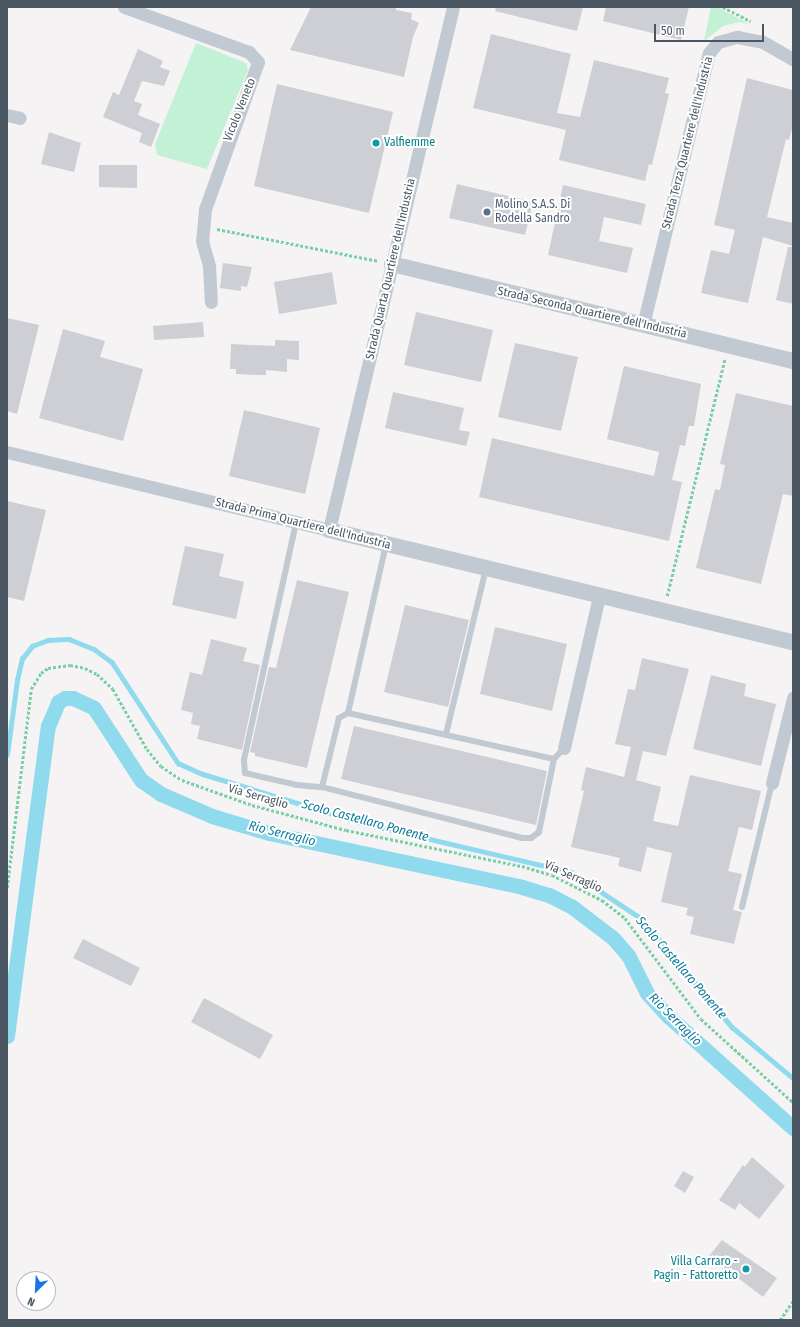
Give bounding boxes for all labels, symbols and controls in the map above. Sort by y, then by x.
scale bar [656,16,766,42]
text: 50 m [661,24,685,38]
street label: Strada Terza Quartiere dell'Industria [660,55,716,231]
street label: Vicolo Veneto [221,76,259,144]
place label: Valfiemme [384,136,435,150]
marker: Valfiemme [371,138,381,148]
street label: Strada Quarta Quartiere dell'Industria [363,177,419,361]
place label: Molino S.A.S. Di Rodella Sandro [495,198,570,226]
marker: Molino S.A.S. Di Rodella Sandro [482,207,492,217]
street label: Strada Seconda Quartiere dell'Industria [496,284,688,342]
street label: Strada Prima Quartiere dell'Industria [214,495,392,553]
street label: Via Serraglio [226,782,290,812]
water label: Scolo Castellaro Ponente [300,797,430,845]
water label: Rio Serraglio [247,818,317,850]
street label: Via Serraglio [542,858,604,896]
water label: Scolo Castellaro Ponente [632,914,730,1022]
water label: Rio Serraglio [645,990,705,1050]
place label: Villa Carraro - Pagin - Fattoretto [653,1255,738,1283]
marker: Villa Carraro - Pagin - Fattoretto [741,1264,751,1274]
north arrow [16,1271,56,1311]
text: N [26,1294,37,1309]

